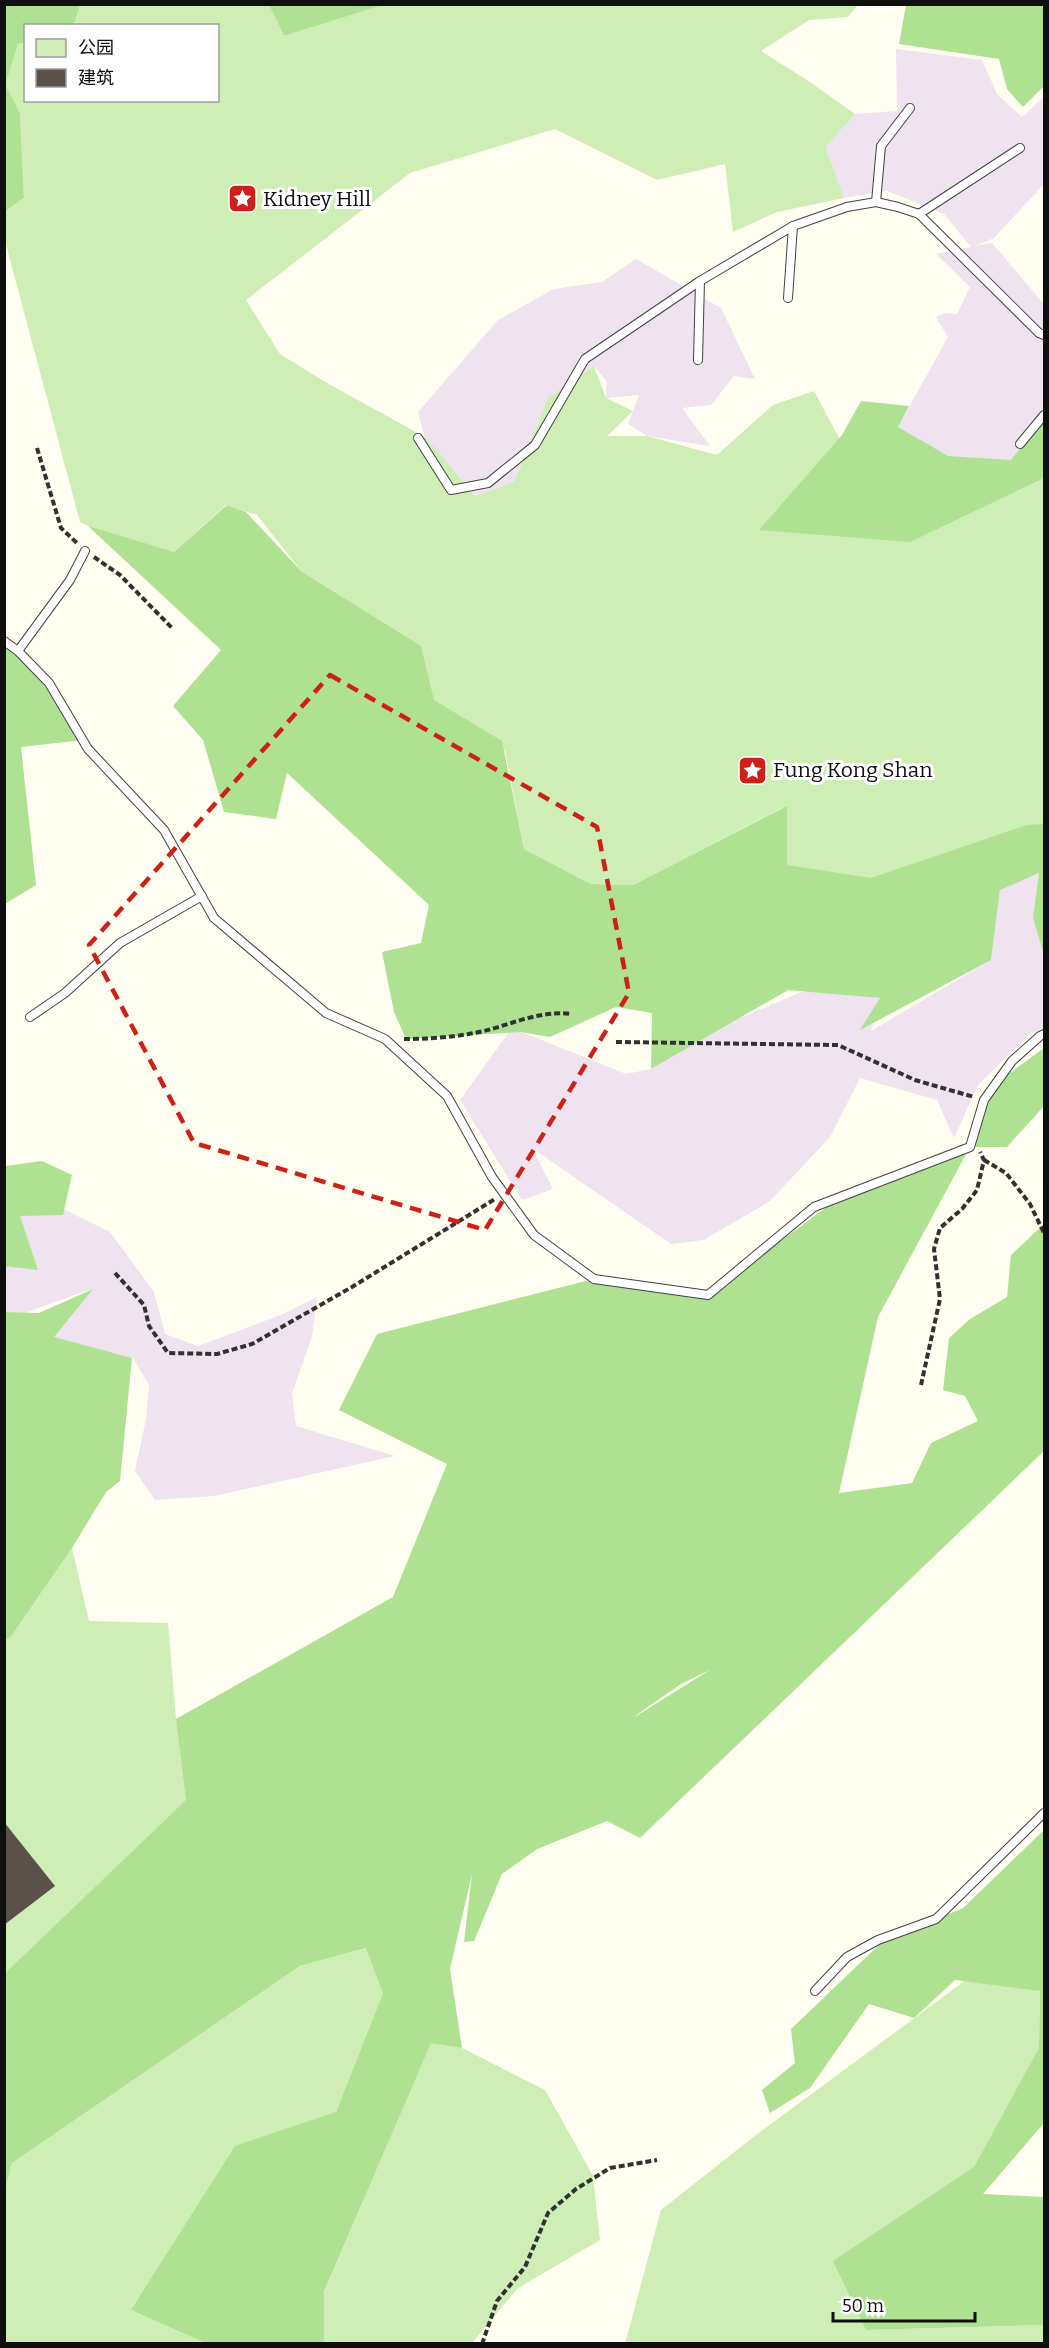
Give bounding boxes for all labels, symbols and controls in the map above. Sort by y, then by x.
legend [24,24,219,102]
text: 公园 [78,37,114,59]
text: 建筑 [78,67,114,89]
place icon: Kidney Hill [226,183,258,215]
place label: Kidney Hill [263,186,371,212]
place icon: Fung Kong Shan [736,754,768,786]
place label: Fung Kong Shan [773,757,933,783]
scale bar [833,2285,976,2323]
text: 50 m [842,2295,884,2317]

